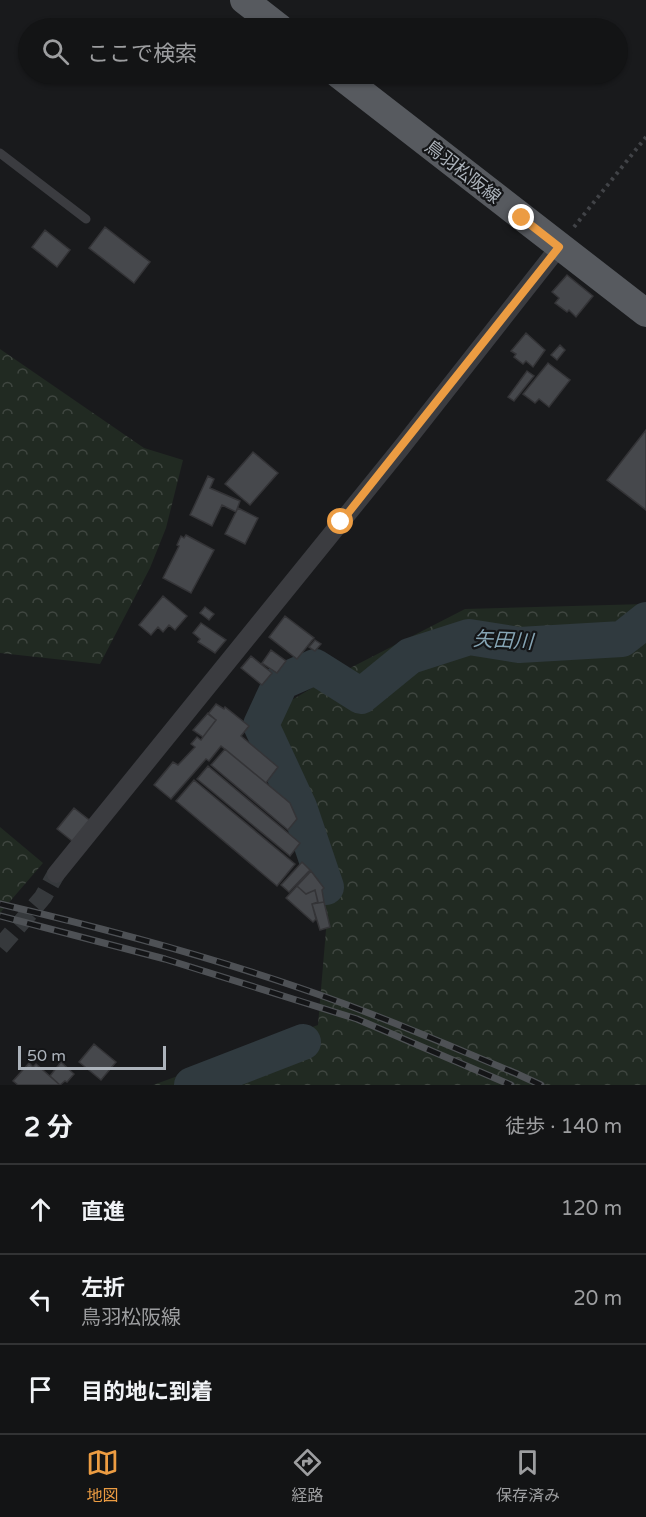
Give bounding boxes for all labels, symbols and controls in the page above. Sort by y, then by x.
search box [18,18,628,84]
icon: search [39,35,72,68]
text: ここで検索 [87,41,197,67]
street label: 鳥羽松阪線 [421,136,505,208]
route end [508,204,534,230]
route start [327,508,353,534]
water label: 矢田川 [472,627,536,655]
scale bar [18,1043,166,1070]
text: 50 m [27,1046,66,1066]
text: 2 分 [24,1112,73,1143]
text: 徒歩 · 140 m [505,1115,622,1139]
icon: ahead [24,1193,57,1226]
text: 120 m [561,1197,622,1221]
text: 直進 [81,1199,125,1225]
text: 左折 [81,1275,125,1301]
icon: left [24,1283,57,1316]
text: 20 m [573,1287,622,1311]
text: 鳥羽松阪線 [81,1306,181,1330]
icon: arrive [24,1373,57,1406]
text: 目的地に到着 [81,1379,213,1405]
tab: 地図 [86,1446,119,1506]
tab: 経路 [291,1446,324,1506]
tab: 保存済み [496,1446,560,1506]

